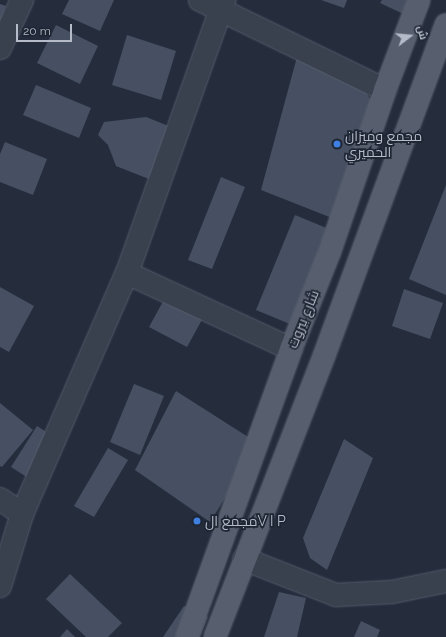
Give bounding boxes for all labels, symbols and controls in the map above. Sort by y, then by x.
scale bar [18,16,74,42]
north arrow [390,16,430,56]
text: 20 m [23,24,51,38]
text: ش [414,24,430,41]
place label: مجمع وميزان الحميري [345,128,422,160]
marker: مجمع وميزان الحميري [332,139,342,149]
street label: شارع بيروت [284,287,322,351]
place label: مجمع الV I P [205,513,286,529]
marker: مجمع الV I P [192,516,202,526]

